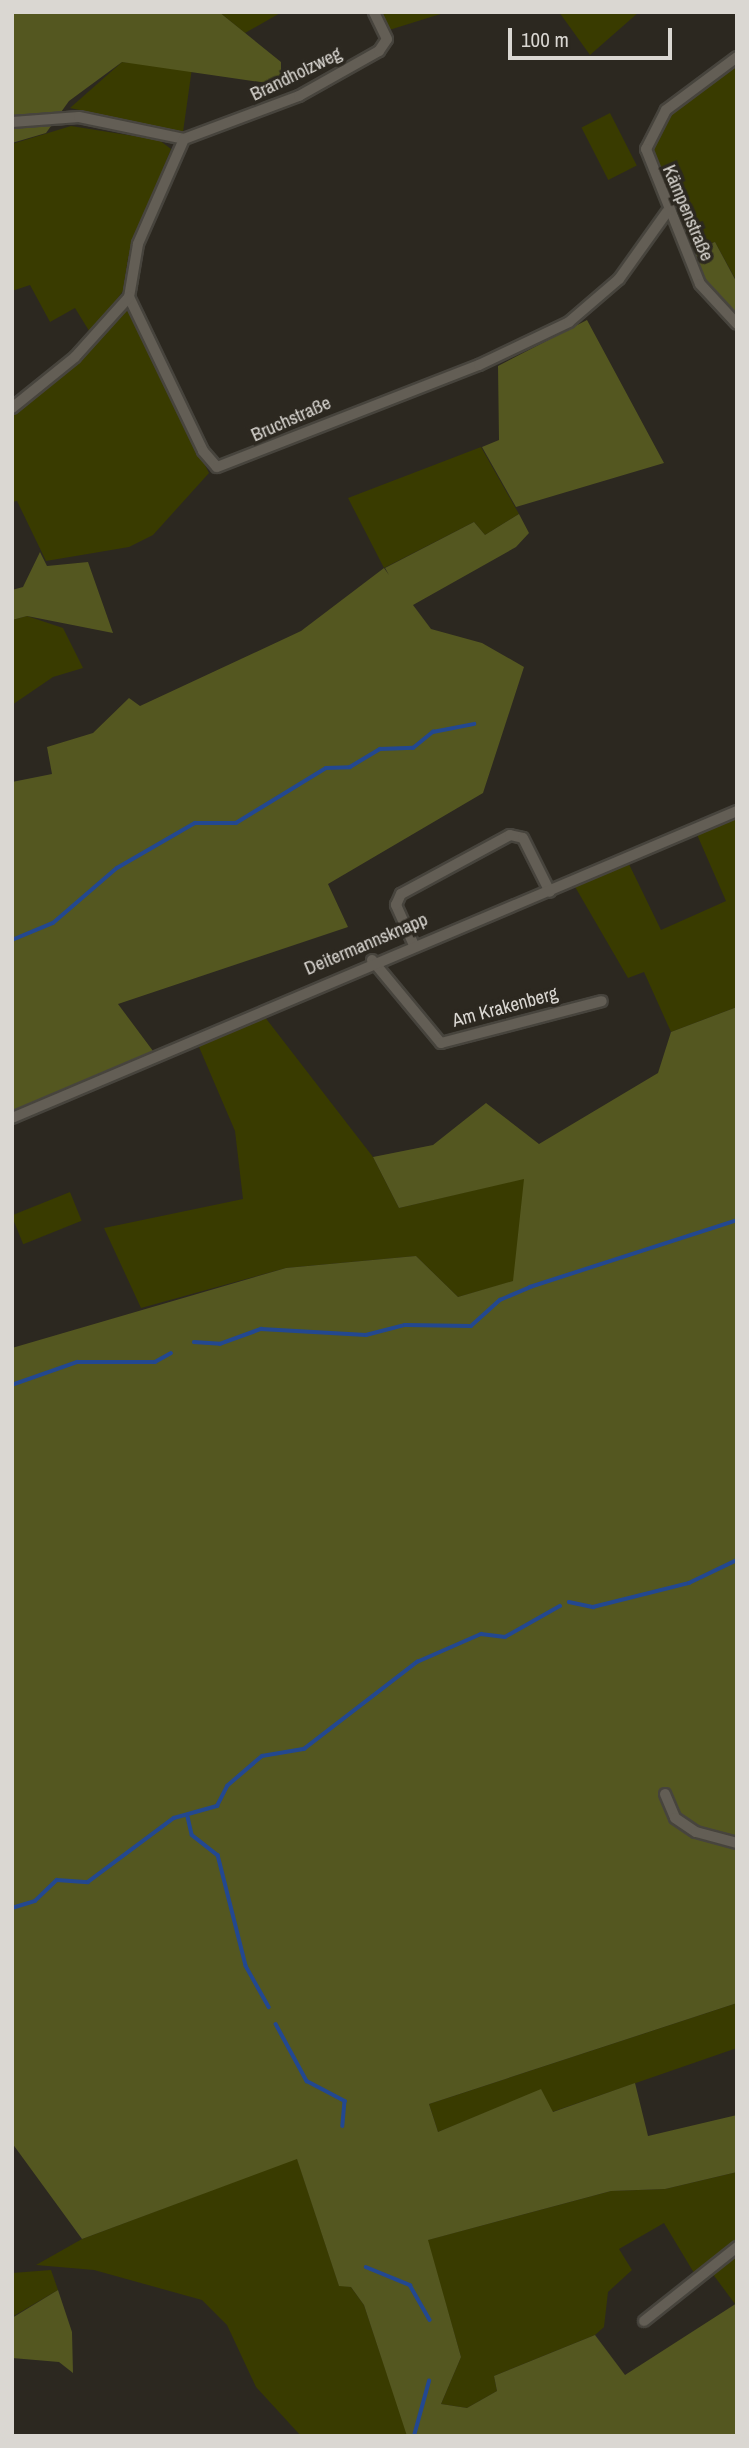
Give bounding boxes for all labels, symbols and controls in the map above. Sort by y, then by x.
scale bar [511,14,676,58]
text: 100 m [521,25,569,54]
street label: Brandholzweg [247,42,345,106]
street label: Kämpenstraße [658,162,718,264]
street label: Bruchstraße [248,391,334,447]
street label: Deitermannsknapp [301,908,431,980]
street label: Am Krakenberg [450,982,560,1032]

